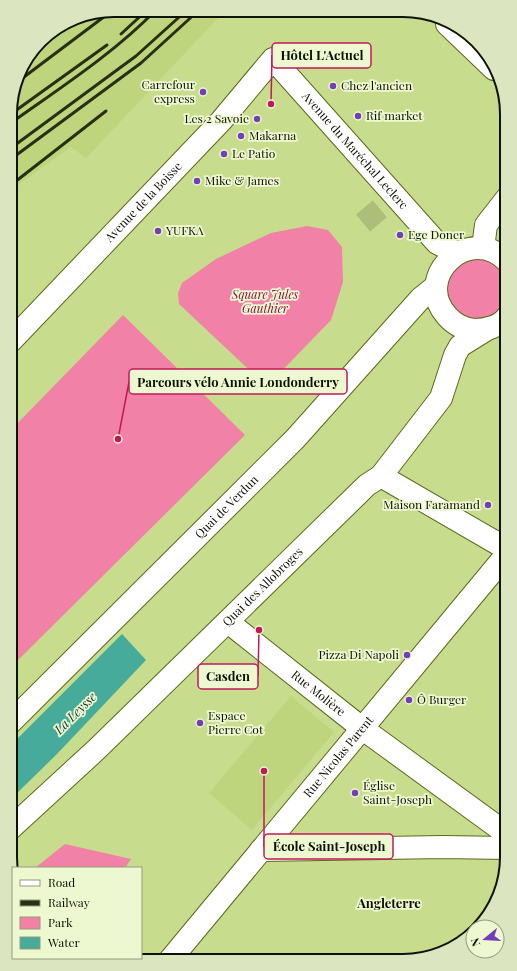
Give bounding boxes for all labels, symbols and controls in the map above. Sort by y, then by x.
callout: Hôtel L'Actuel [272,43,371,68]
text: Hôtel L'Actuel [280,46,364,63]
place label: Carrefour express [142,76,196,106]
place label: Chez l'ancien [341,77,412,93]
marker: Chez l'ancien [328,81,338,91]
marker: Carrefour express [198,87,208,97]
street label: Avenue du Maréchal Leclerc [298,87,412,212]
place label: Rif market [366,107,423,123]
place label: Les 2 Savoie [184,110,249,126]
marker: Rif market [353,111,363,121]
marker: Les 2 Savoie [252,114,262,124]
place label: Makarna [249,127,296,143]
marker: Makarna [236,131,246,141]
place label: Le Patio [232,145,276,161]
marker: Le Patio [219,149,229,159]
street label: Avenue de la Boisse [100,158,185,246]
place label: Mike & James [205,172,279,188]
marker: Mike & James [192,176,202,186]
place label: YUFKA [165,222,204,238]
marker: YUFKA [153,226,163,236]
place label: Ege Doner [408,226,465,242]
marker: Ege Doner [395,230,405,240]
park label: Square Jules Gauthier [231,286,299,316]
callout: Parcours vélo Annie Londonderry [129,369,347,394]
text: Parcours vélo Annie Londonderry [137,373,339,390]
street label: Quai de Verdun [191,471,261,541]
place label: Maison Faramand [383,496,480,512]
marker: Maison Faramand [483,500,493,510]
street label: Quai des Allobroges [218,543,306,629]
place label: Pizza Di Napoli [318,646,399,662]
marker: Pizza Di Napoli [402,650,412,660]
callout: Casden [198,664,258,689]
street label: Rue Molière [288,666,349,719]
text: Casden [206,667,250,684]
water label: La Leysse [49,688,100,738]
place label: Ô Burger [417,691,467,707]
marker: Ô Burger [404,695,414,705]
place label: Espace Pierre Cot [208,707,264,737]
street label: Rue Nicolas Parent [299,712,377,800]
marker: Espace Pierre Cot [195,718,205,728]
place label: Église Saint-Joseph [363,777,432,807]
marker: Église Saint-Joseph [350,788,360,798]
callout: École Saint-Joseph [264,834,393,859]
text: École Saint-Joseph [273,837,385,854]
legend [12,867,142,959]
text: Road [48,874,75,890]
text: Railway [48,894,90,910]
district label: Angleterre [356,894,421,911]
text: Park [48,914,73,930]
north arrow [465,919,505,959]
text: Water [47,934,81,950]
text: N [467,936,483,948]

